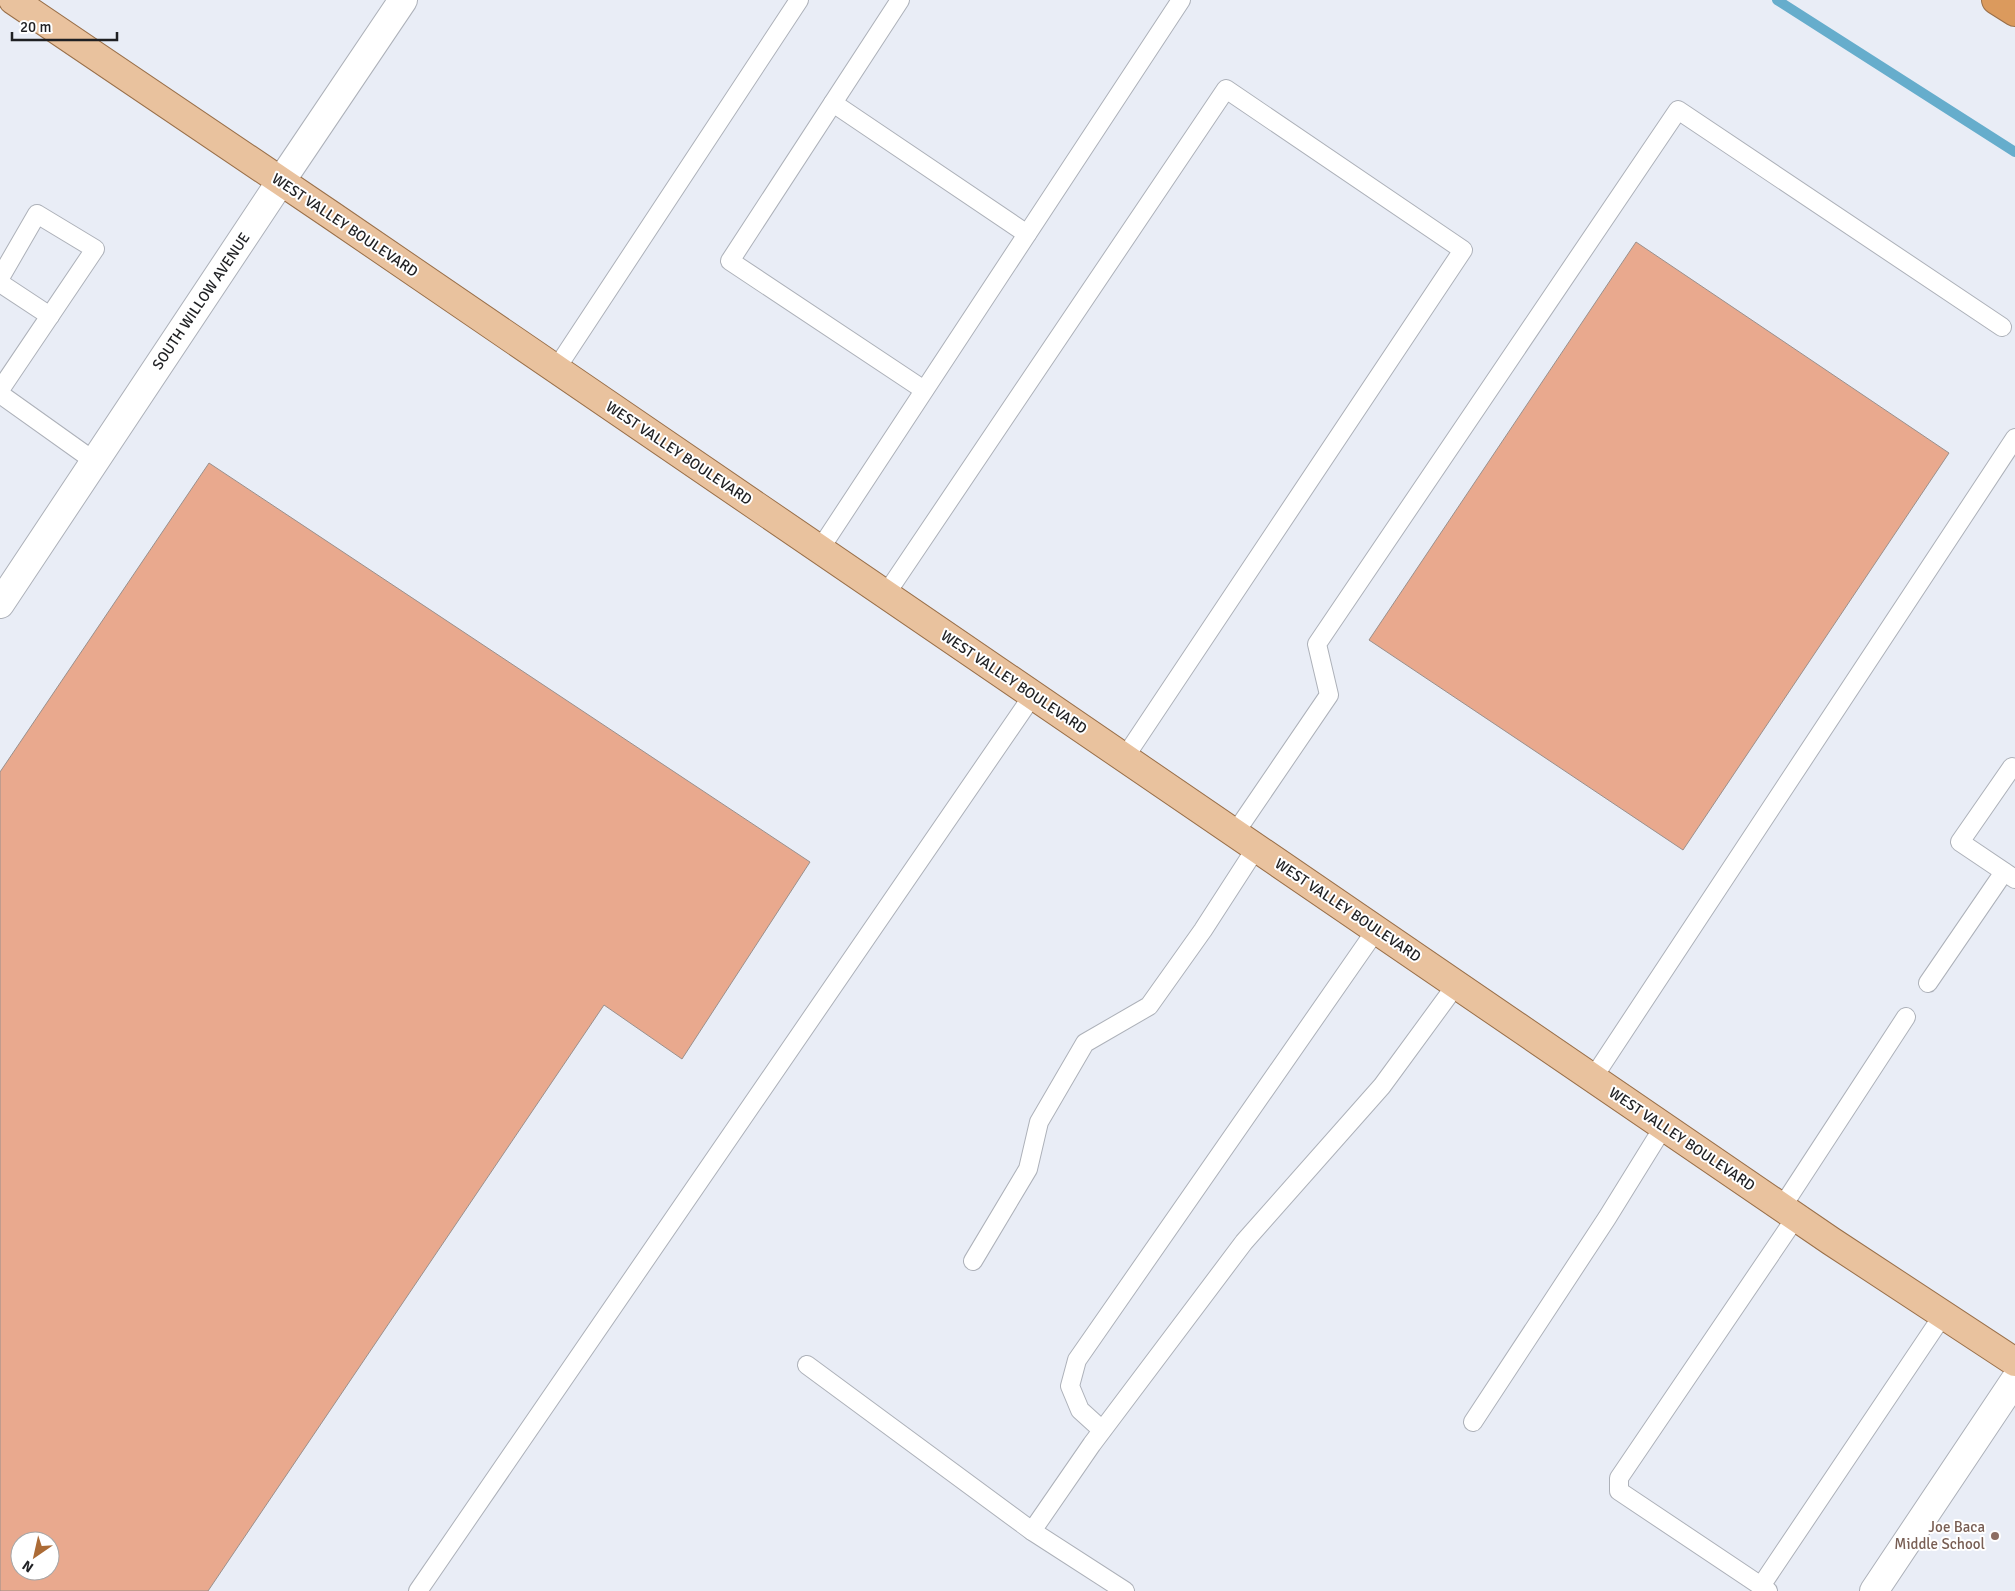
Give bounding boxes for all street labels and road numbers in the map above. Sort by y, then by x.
street label: WEST VALLEY BOULEVARD [269,169,421,281]
street label: SOUTH WILLOW AVENUE [148,229,254,373]
street label: WEST VALLEY BOULEVARD [603,397,755,509]
street label: WEST VALLEY BOULEVARD [938,626,1090,738]
street label: WEST VALLEY BOULEVARD [1272,854,1424,966]
street label: WEST VALLEY BOULEVARD [1606,1083,1758,1195]

